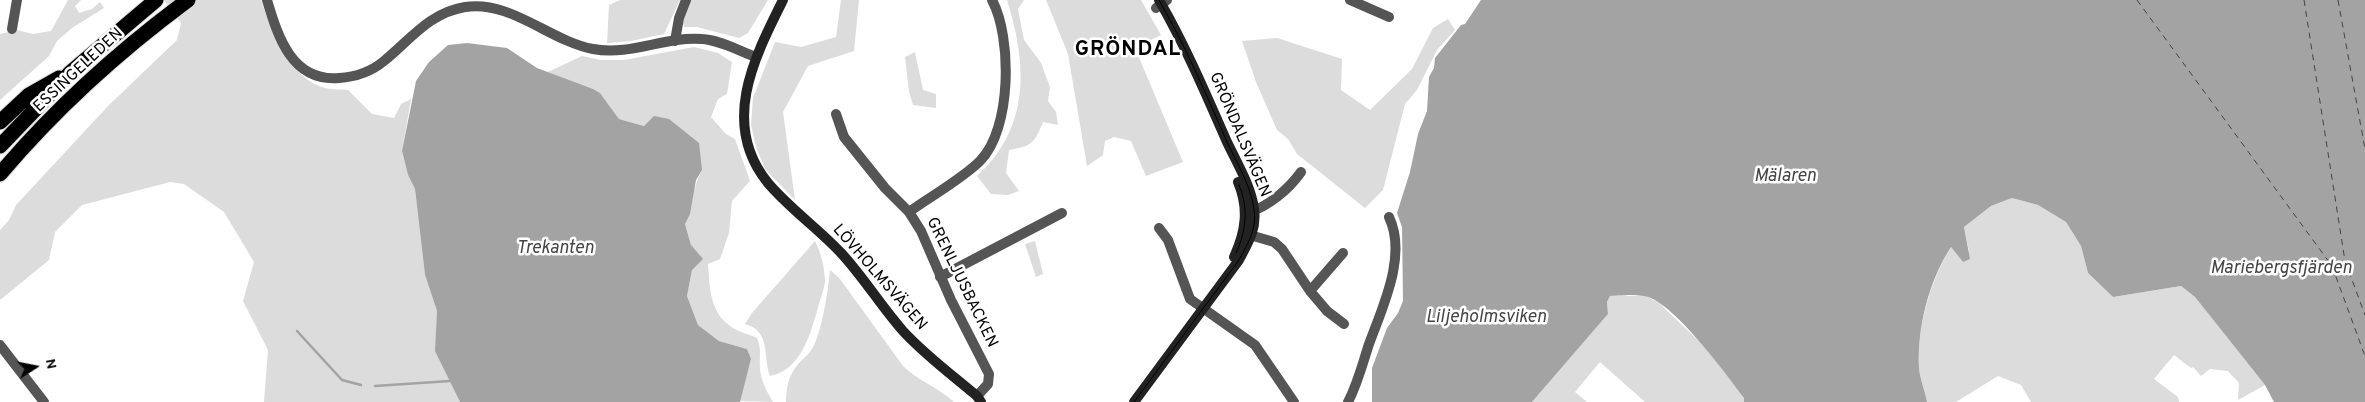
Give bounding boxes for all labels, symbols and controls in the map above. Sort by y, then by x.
street label: ESSINGELEDEN [30,25,128,117]
district label: GRÖNDAL [1074,38,1182,64]
street label: GRÖNDALSVÄGEN [1204,70,1274,200]
water label: Mälaren [1754,166,1816,188]
street label: GRENLJUSBACKEN [921,215,1001,351]
street label: LÖVHOLMSVÄGEN [828,221,930,335]
water label: Trekanten [516,238,594,260]
water label: Mariebergsfjärden [2210,258,2352,280]
water label: Liljeholmsviken [1426,307,1546,329]
north arrow [10,342,60,392]
text: N [41,357,60,371]

